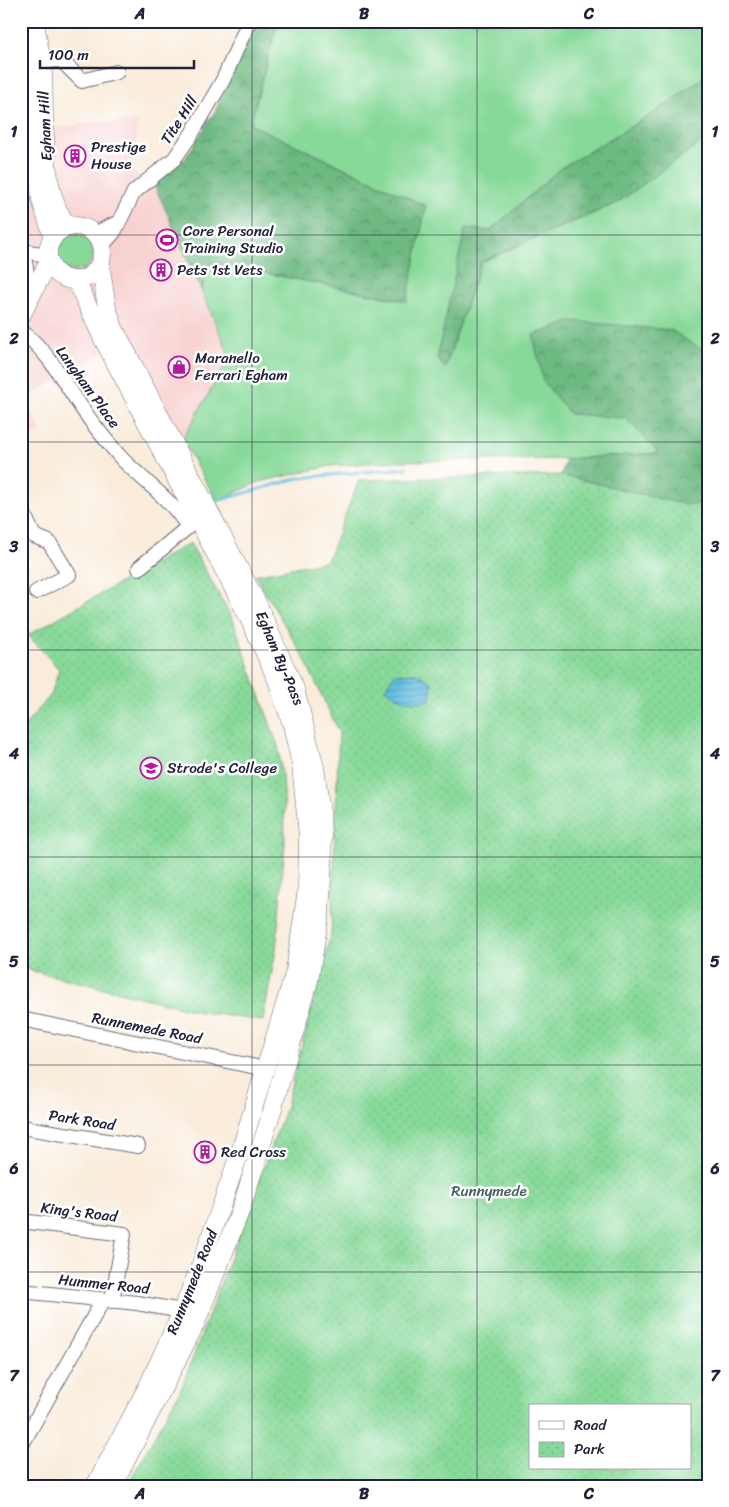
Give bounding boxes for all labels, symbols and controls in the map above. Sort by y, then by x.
text: A [134,0,145,28]
text: B [359,0,370,28]
text: C [583,0,595,28]
scale bar [40,38,194,70]
text: 100 m [48,42,89,68]
street label: Egham Hill [30,90,60,162]
street label: Tite Hill [153,90,205,150]
text: 1 [11,117,18,146]
text: 1 [712,117,719,146]
place label: Prestige House [91,134,146,177]
building icon: Prestige House [63,144,87,168]
place label: Core Personal Training Studio [183,218,284,261]
sports icon: Core Personal Training Studio [155,228,179,252]
place label: Pets 1st Vets [177,257,263,283]
building icon: Pets 1st Vets [149,258,173,282]
text: 2 [8,324,19,353]
text: 2 [709,324,720,353]
street label: Langham Place [49,340,127,434]
place label: Maranello Ferrari Egham [195,345,288,388]
shop icon: Maranello Ferrari Egham [167,355,191,379]
text: 3 [9,532,19,561]
text: 3 [710,532,720,561]
street label: Egham By-Pass [248,607,312,710]
text: 4 [8,739,19,768]
text: 4 [709,739,720,768]
place label: Strode's College [167,755,277,781]
school or university icon: Strode's College [139,756,163,780]
text: 5 [9,947,19,976]
text: 5 [710,947,720,976]
street label: Runnemede Road [90,1005,205,1052]
street label: Park Road [47,1102,118,1138]
place label: Red Cross [221,1139,286,1165]
building icon: Red Cross [193,1140,217,1164]
text: 6 [8,1154,19,1183]
text: 6 [709,1154,720,1183]
park label: Runnymede [451,1178,527,1204]
street label: King's Road [39,1194,120,1230]
street label: Runnymede Road [159,1224,225,1339]
street label: Hummer Road [57,1266,152,1302]
text: 7 [9,1361,20,1390]
text: 7 [710,1361,721,1390]
legend [529,1404,692,1470]
text: Road [574,1412,607,1438]
text: Park [574,1436,605,1462]
text: A [134,1479,145,1507]
text: B [359,1479,370,1507]
text: C [583,1479,595,1507]

